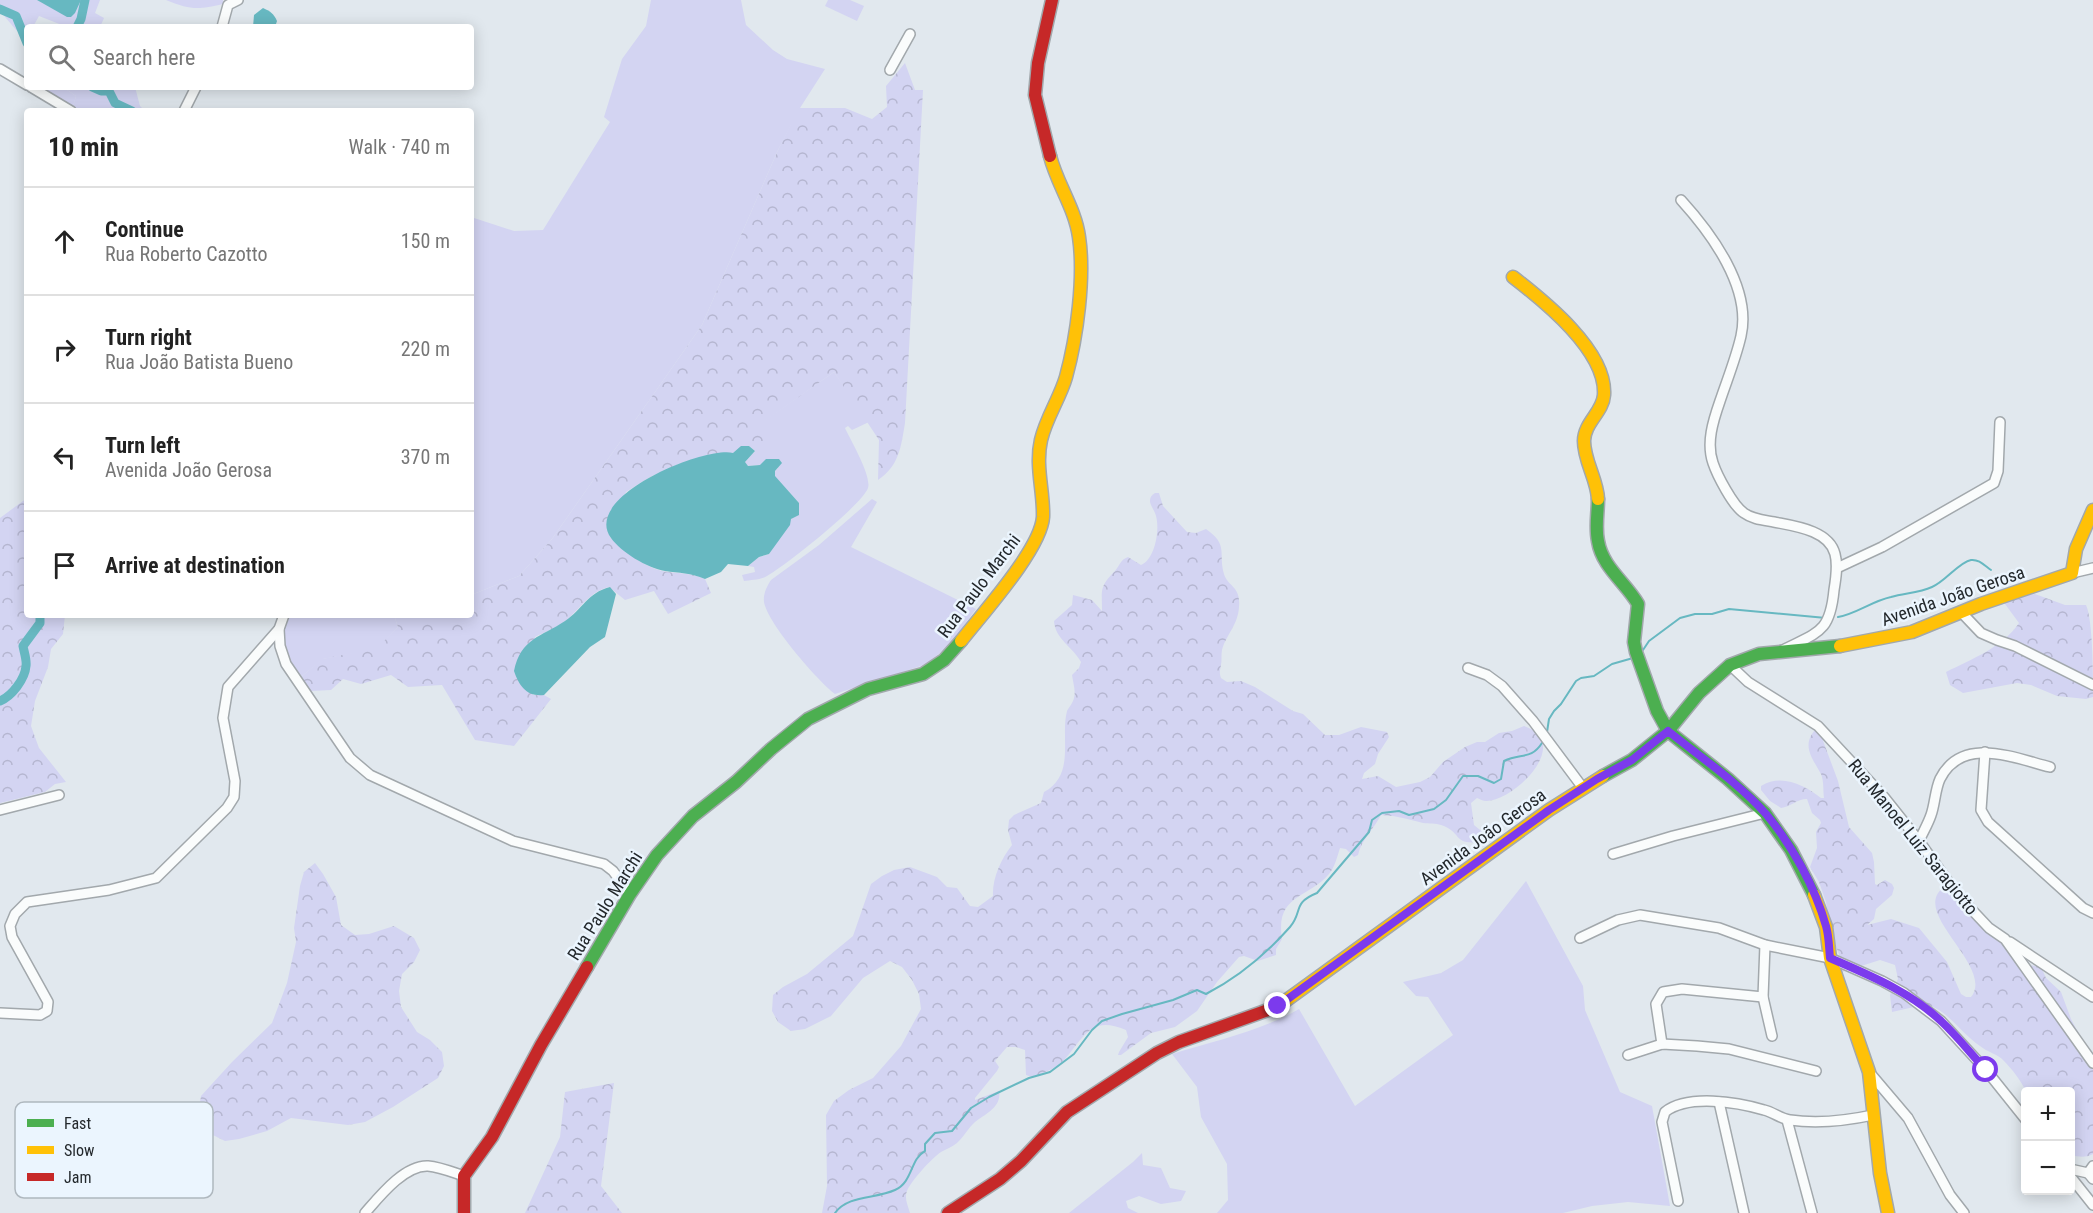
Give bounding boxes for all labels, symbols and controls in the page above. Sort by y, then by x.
search box [24,24,474,90]
icon: search [45,41,78,74]
text: Search here [93,45,195,70]
text: 10 min [48,132,119,162]
text: Walk · 740 m [349,135,450,159]
text: Continue [105,217,184,242]
icon: ahead [48,225,81,258]
text: 150 m [401,229,450,253]
text: Rua Roberto Cazotto [105,242,268,266]
text: Turn right [105,325,192,350]
icon: right [48,333,81,366]
text: 220 m [401,337,450,361]
text: Rua João Batista Bueno [105,350,293,374]
text: Turn left [105,433,180,458]
icon: left [48,441,81,474]
text: 370 m [401,445,450,469]
text: Avenida João Gerosa [105,458,272,482]
street label: Rua Paulo Marchi [933,530,1024,642]
icon: arrive [48,549,81,582]
text: Arrive at destination [105,553,285,578]
street label: Avenida João Gerosa [1878,561,2027,630]
street label: Rua Manoel Luiz Saragiotto [1844,755,1983,919]
street label: Avenida João Gerosa [1416,784,1550,889]
street label: Rua Paulo Marchi [563,848,646,964]
route end [1264,992,1290,1018]
route start [1972,1056,1998,1082]
map controls [2021,1087,2075,1195]
button: + [2021,1087,2075,1141]
legend [15,1102,213,1198]
text: Fast [64,1114,91,1133]
text: Slow [64,1141,94,1160]
button: − [2021,1141,2075,1195]
text: Jam [64,1168,91,1187]

